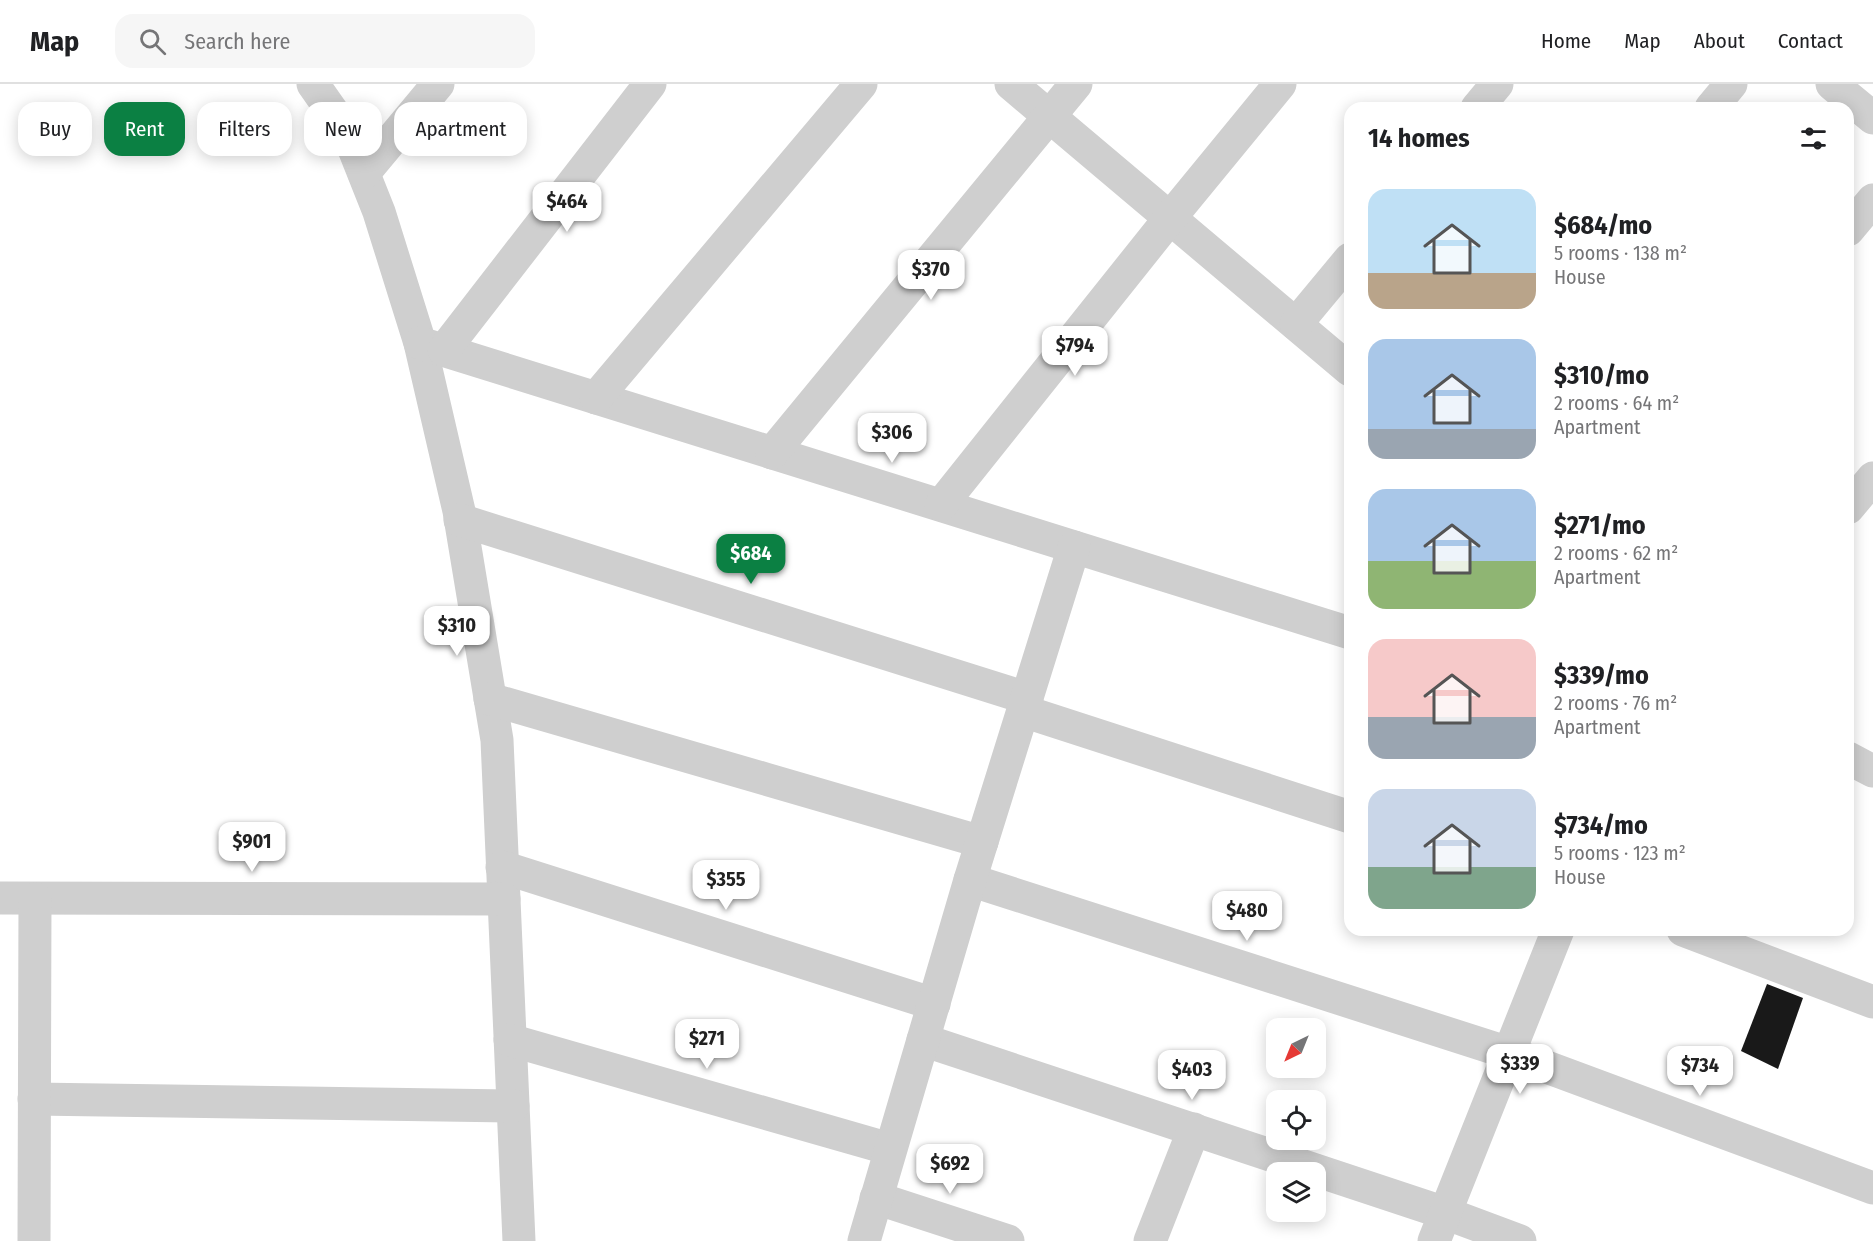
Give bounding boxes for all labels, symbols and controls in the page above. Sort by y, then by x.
search box [115,14,535,68]
text: Map [30,25,79,58]
icon: search [136,25,169,58]
text: Search here [184,28,290,55]
text: Home [1541,28,1591,54]
text: Map [1624,28,1661,54]
text: About [1694,28,1745,54]
text: Contact [1778,28,1843,54]
chip: Buy [18,102,92,156]
chip: Rent [104,102,185,156]
chip: Filters [197,102,292,156]
chip: New [304,102,382,156]
chip: Apartment [394,102,527,156]
icon: filters [1797,122,1830,155]
text: 14 homes [1368,123,1470,154]
pin: $464 [531,182,603,233]
text: $464 [547,189,587,213]
text: $684/mo [1554,210,1652,241]
icon: home [1416,213,1488,285]
text: 5 rooms · 138 m² [1554,241,1687,265]
pin: $370 [895,250,967,301]
text: $370 [912,257,950,281]
text: House [1554,265,1606,289]
pin: $794 [1039,326,1111,377]
text: $794 [1056,333,1094,357]
text: $310/mo [1554,360,1649,391]
icon: home [1416,363,1488,435]
text: 2 rooms · 64 m² [1554,391,1679,415]
pin: $306 [856,413,928,464]
text: Apartment [1554,415,1641,439]
text: $306 [872,420,912,444]
text: $271/mo [1554,510,1646,541]
icon: home [1416,513,1488,585]
pin: $684 [715,534,787,585]
text: $684 [730,541,772,565]
text: 2 rooms · 62 m² [1554,541,1678,565]
text: Apartment [1554,565,1641,589]
pin: $310 [421,606,493,657]
text: $310 [438,613,476,637]
text: $339/mo [1554,660,1649,691]
icon: home [1416,663,1488,735]
text: 2 rooms · 76 m² [1554,691,1677,715]
text: Apartment [1554,715,1641,739]
text: $734/mo [1554,810,1648,841]
icon: home [1416,813,1488,885]
pin: $901 [216,822,288,873]
text: $901 [233,829,271,853]
text: 5 rooms · 123 m² [1554,841,1686,865]
pin: $355 [690,860,762,911]
text: House [1554,865,1606,889]
text: $355 [707,867,745,891]
pin: $480 [1211,891,1283,942]
text: $480 [1226,898,1268,922]
north arrow [1266,1018,1326,1078]
map controls [1266,1018,1326,1222]
pin: $271 [671,1019,743,1070]
text: $271 [689,1026,725,1050]
pin: $339 [1484,1044,1556,1095]
pin: $734 [1664,1046,1736,1097]
pin: $403 [1156,1050,1228,1101]
text: $339 [1500,1051,1540,1075]
text: $734 [1681,1053,1719,1077]
text: $403 [1172,1057,1212,1081]
button: locate [1266,1090,1326,1150]
pin: $692 [914,1144,986,1195]
text: $692 [930,1151,970,1175]
button: layers [1266,1162,1326,1222]

